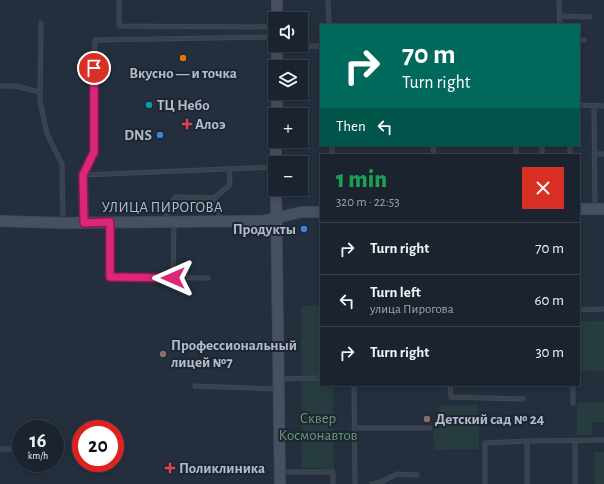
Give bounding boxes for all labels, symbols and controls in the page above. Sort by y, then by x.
map controls [268,12,308,196]
button: sound [268,12,308,52]
icon: right [336,40,388,92]
text: 70 m [402,41,456,69]
pin [77,51,111,85]
marker: Вкусно — и точка [178,53,188,63]
icon: arrive [83,57,105,79]
button: layers [268,60,308,100]
place label: Вкусно — и точка [129,66,237,81]
text: Turn right [402,74,471,92]
place label: ТЦ Небо [157,98,210,113]
marker: ТЦ Небо [144,100,154,110]
button: + [268,108,308,148]
icon: left [374,116,396,138]
place label: Алоэ [195,117,226,132]
marker: Алоэ [182,119,192,129]
text: Then [336,119,366,134]
place label: DNS [124,128,152,143]
marker: DNS [155,130,165,140]
button: − [268,156,308,196]
button: close [522,167,564,209]
text: 1 min [336,168,387,192]
text: 320 m · 22:53 [336,196,400,209]
street label: УЛИЦА ПИРОГОВА [101,200,223,215]
place label: Продукты [233,222,296,237]
marker: Продукты [299,224,309,234]
icon: right [336,238,358,260]
text: Turn right [370,241,429,256]
text: 70 m [535,241,564,256]
position arrow [152,257,194,299]
text: Turn left [370,285,421,300]
icon: left [336,290,358,312]
text: 60 m [535,293,564,308]
text: улица Пирогова [370,303,454,316]
place label: Профессиональный лицей №7 [171,338,297,370]
icon: right [336,342,358,364]
text: Turn right [370,345,429,360]
text: 30 m [535,345,564,360]
marker: Профессиональный лицей №7 [158,349,168,359]
park label: Сквер Космонавтов [279,411,357,443]
place label: Детский сад № 24 [435,412,545,427]
marker: Детский сад № 24 [422,414,432,424]
speed limit sign: 20 [72,420,124,472]
text: 16 [30,431,46,451]
text: km/h [28,451,48,461]
place label: Поликлиника [179,461,265,476]
marker: Поликлиника [164,462,176,474]

